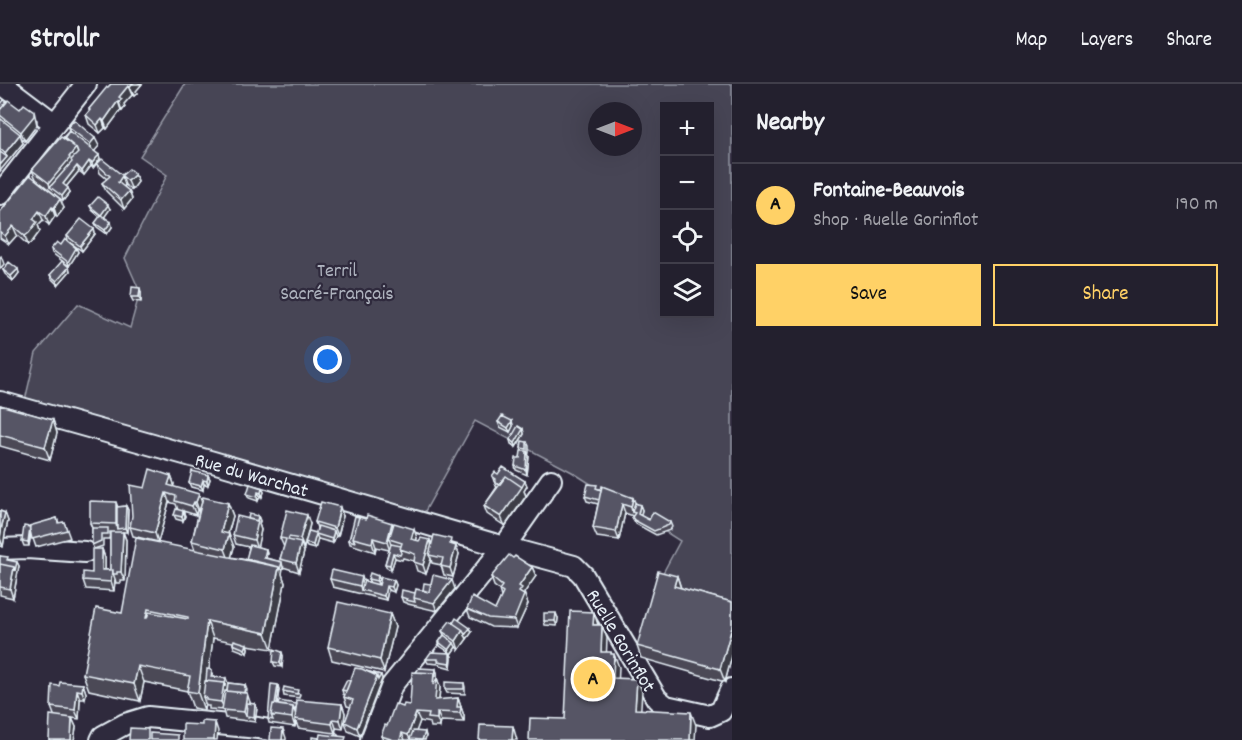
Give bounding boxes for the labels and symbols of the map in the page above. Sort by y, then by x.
north arrow [588,102,642,156]
park label: Terril Sacré-Français [280,258,394,309]
your location [313,345,342,374]
street label: Rue du Warchat [191,447,311,506]
street label: Ruelle Gorinflot [578,585,661,698]
pin: A [574,656,612,702]

